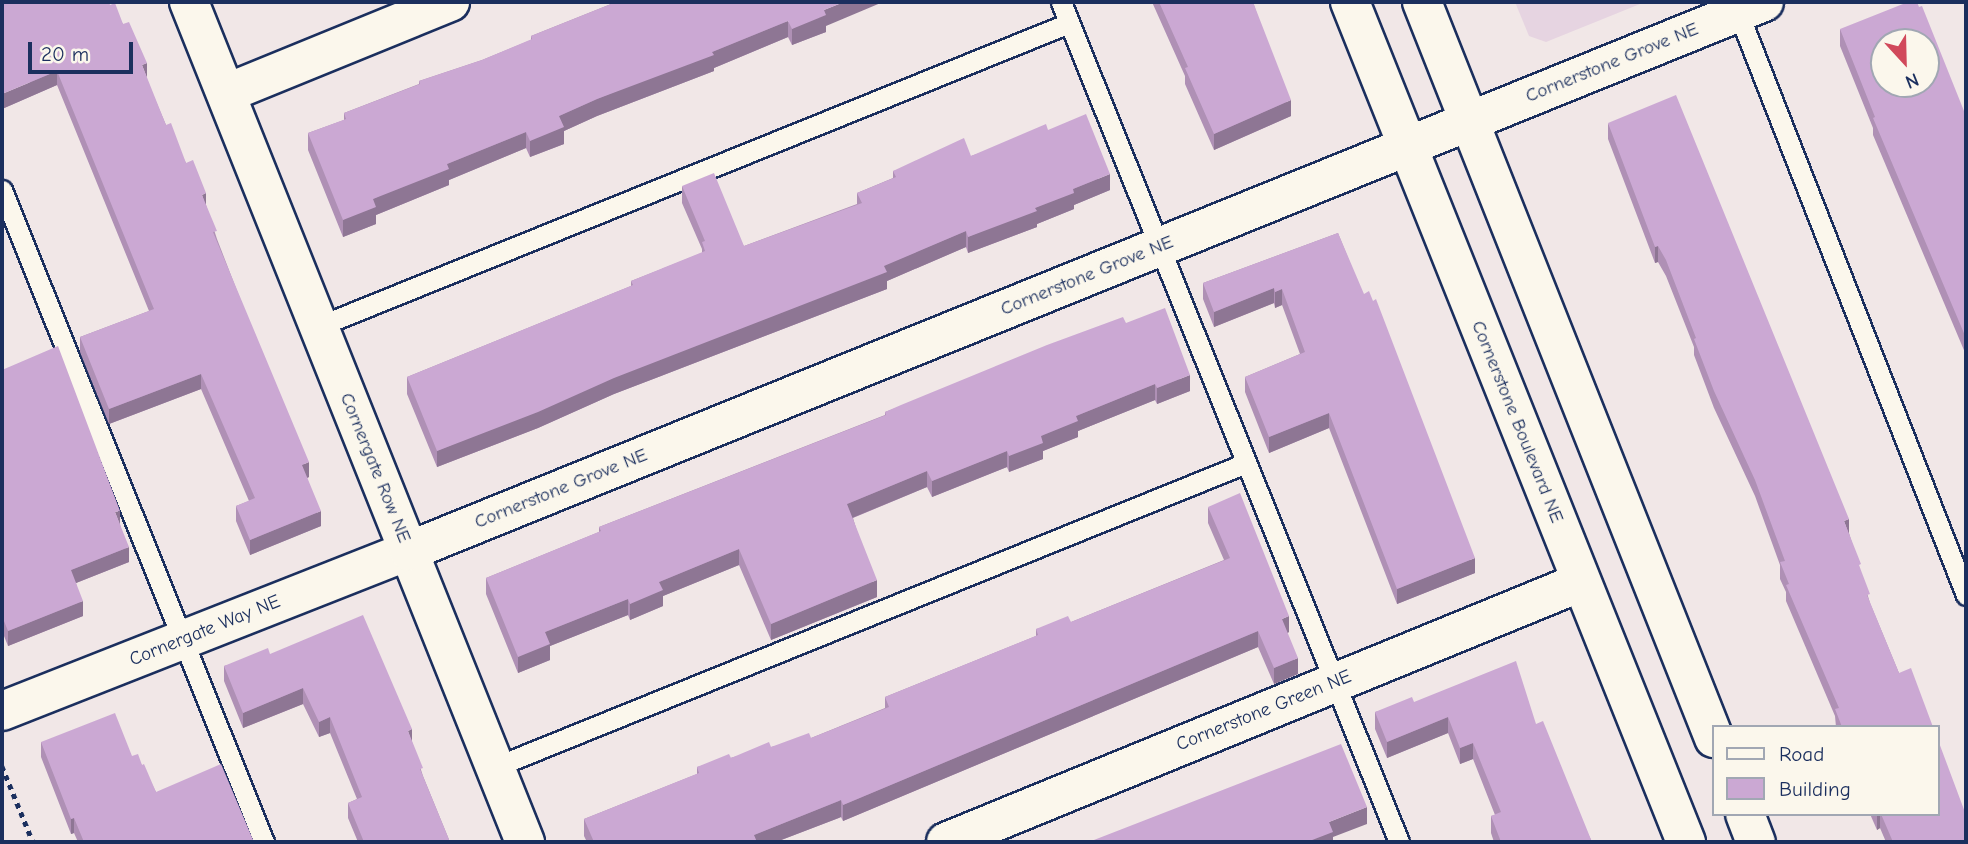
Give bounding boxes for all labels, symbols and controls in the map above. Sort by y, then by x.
street label: Cornerstone Grove NE [1522,18,1702,108]
scale bar [32,28,136,72]
north arrow [1870,28,1940,98]
text: 20 m [41,42,89,66]
text: N [1902,68,1922,93]
street label: Cornerstone Grove NE [997,231,1177,321]
street label: Cornerstone Boulevard NE [1466,318,1568,526]
street label: Cornergate Row NE [335,390,415,546]
street label: Cornerstone Grove NE [471,444,651,534]
street label: Cornergate Way NE [126,590,284,672]
street label: Cornerstone Green NE [1173,665,1355,757]
legend [1713,725,1940,816]
text: Road [1779,742,1824,766]
text: Building [1779,777,1851,801]

